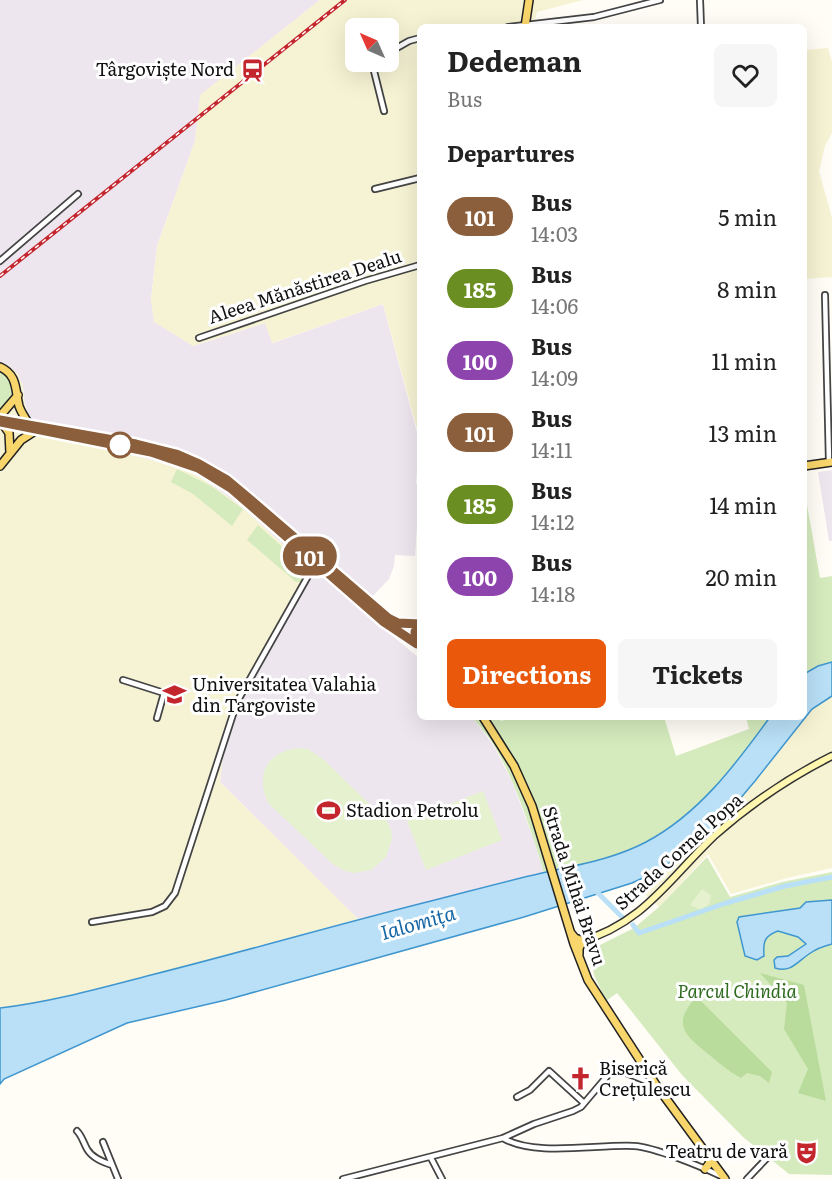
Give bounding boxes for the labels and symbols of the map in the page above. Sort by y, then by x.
north arrow [345,18,399,72]
place label: Târgoviște Nord [95,55,234,82]
station icon: Târgoviște Nord [239,57,265,83]
street label: Aleea Mănăstirea Dealu [204,242,405,330]
unlabelled marker [107,432,133,458]
line badge: 101 [276,536,344,576]
place label: Universitatea Valahia din Targoviste [192,670,377,718]
school or university icon: Universitatea Valahia din Targoviste [161,682,187,708]
street label: Strada Cornel Popa [608,786,748,916]
place label: Stadion Petrolu [346,796,479,823]
sports icon: Stadion Petrolu [315,798,341,824]
street label: Strada Mihai Bravu [537,802,614,969]
water label: Ialomița [376,896,459,946]
park label: Parcul Chindia [677,977,798,1004]
place label: Biserică Crețulescu [599,1054,691,1102]
church icon: Biserică Crețulescu [568,1066,594,1092]
place label: Teatru de vară [665,1137,788,1164]
theatre icon: Teatru de vară [793,1139,819,1165]

